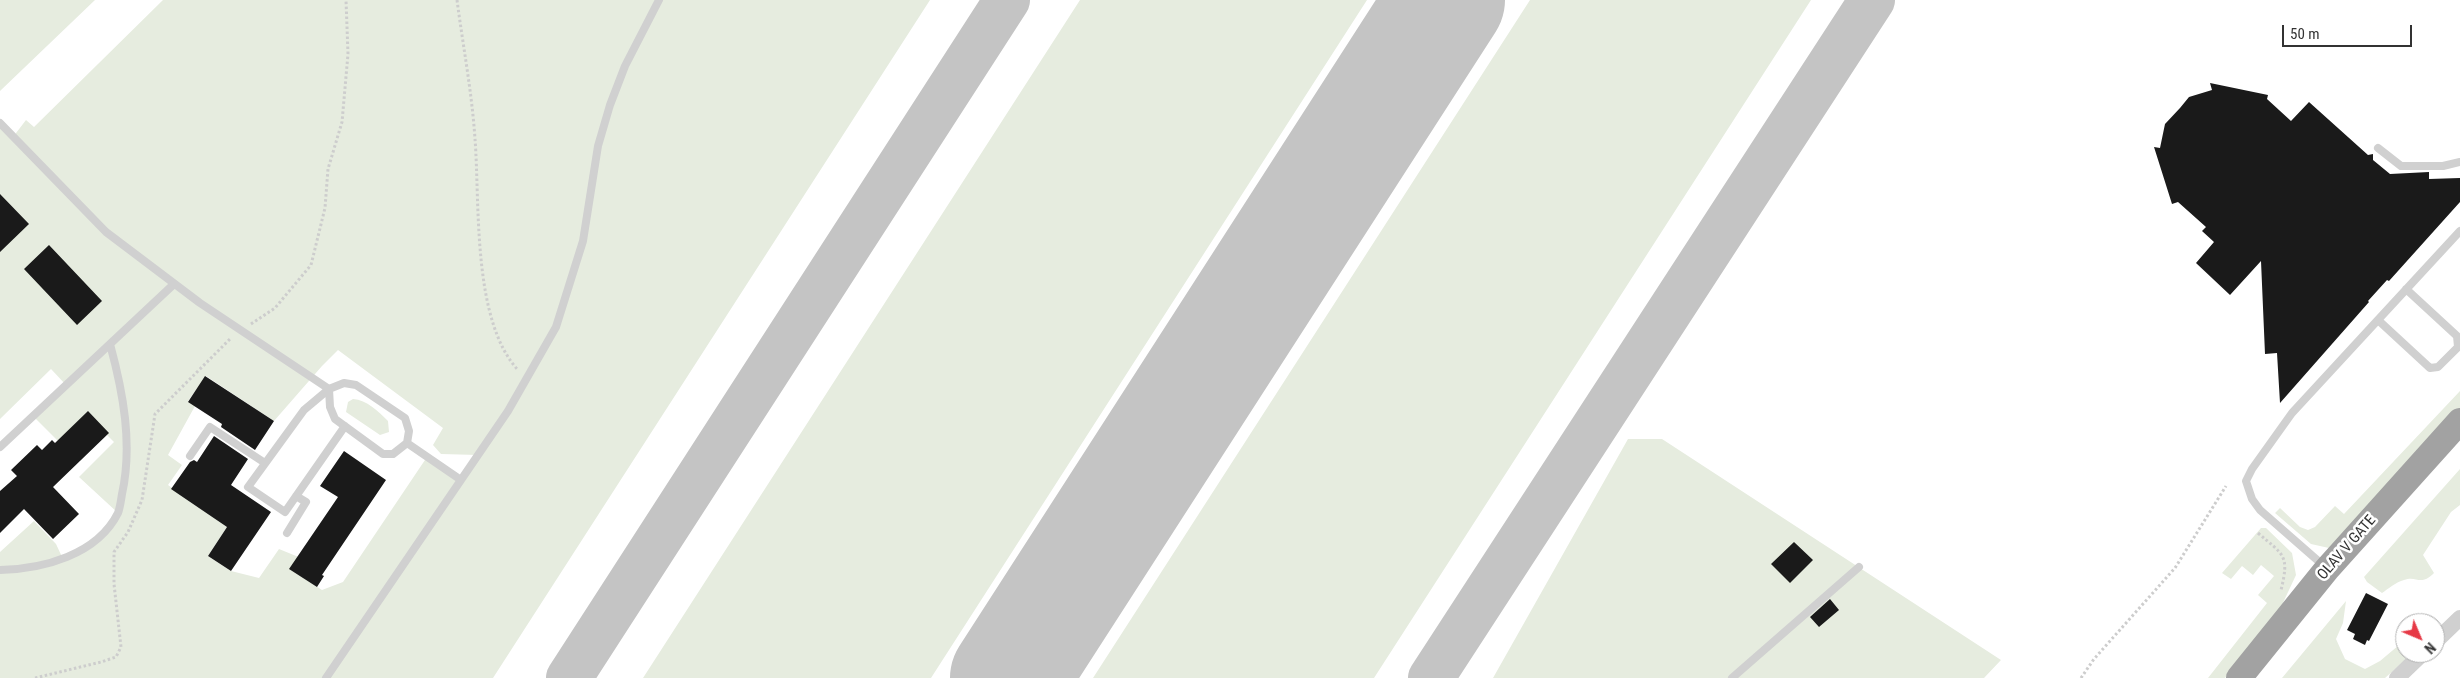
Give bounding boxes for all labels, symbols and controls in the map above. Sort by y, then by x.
scale bar [2285,15,2415,47]
text: 50 m [2290,25,2320,43]
street label: OLAV V GATE [2314,512,2380,584]
north arrow [2395,613,2445,663]
text: N [2421,639,2439,657]

